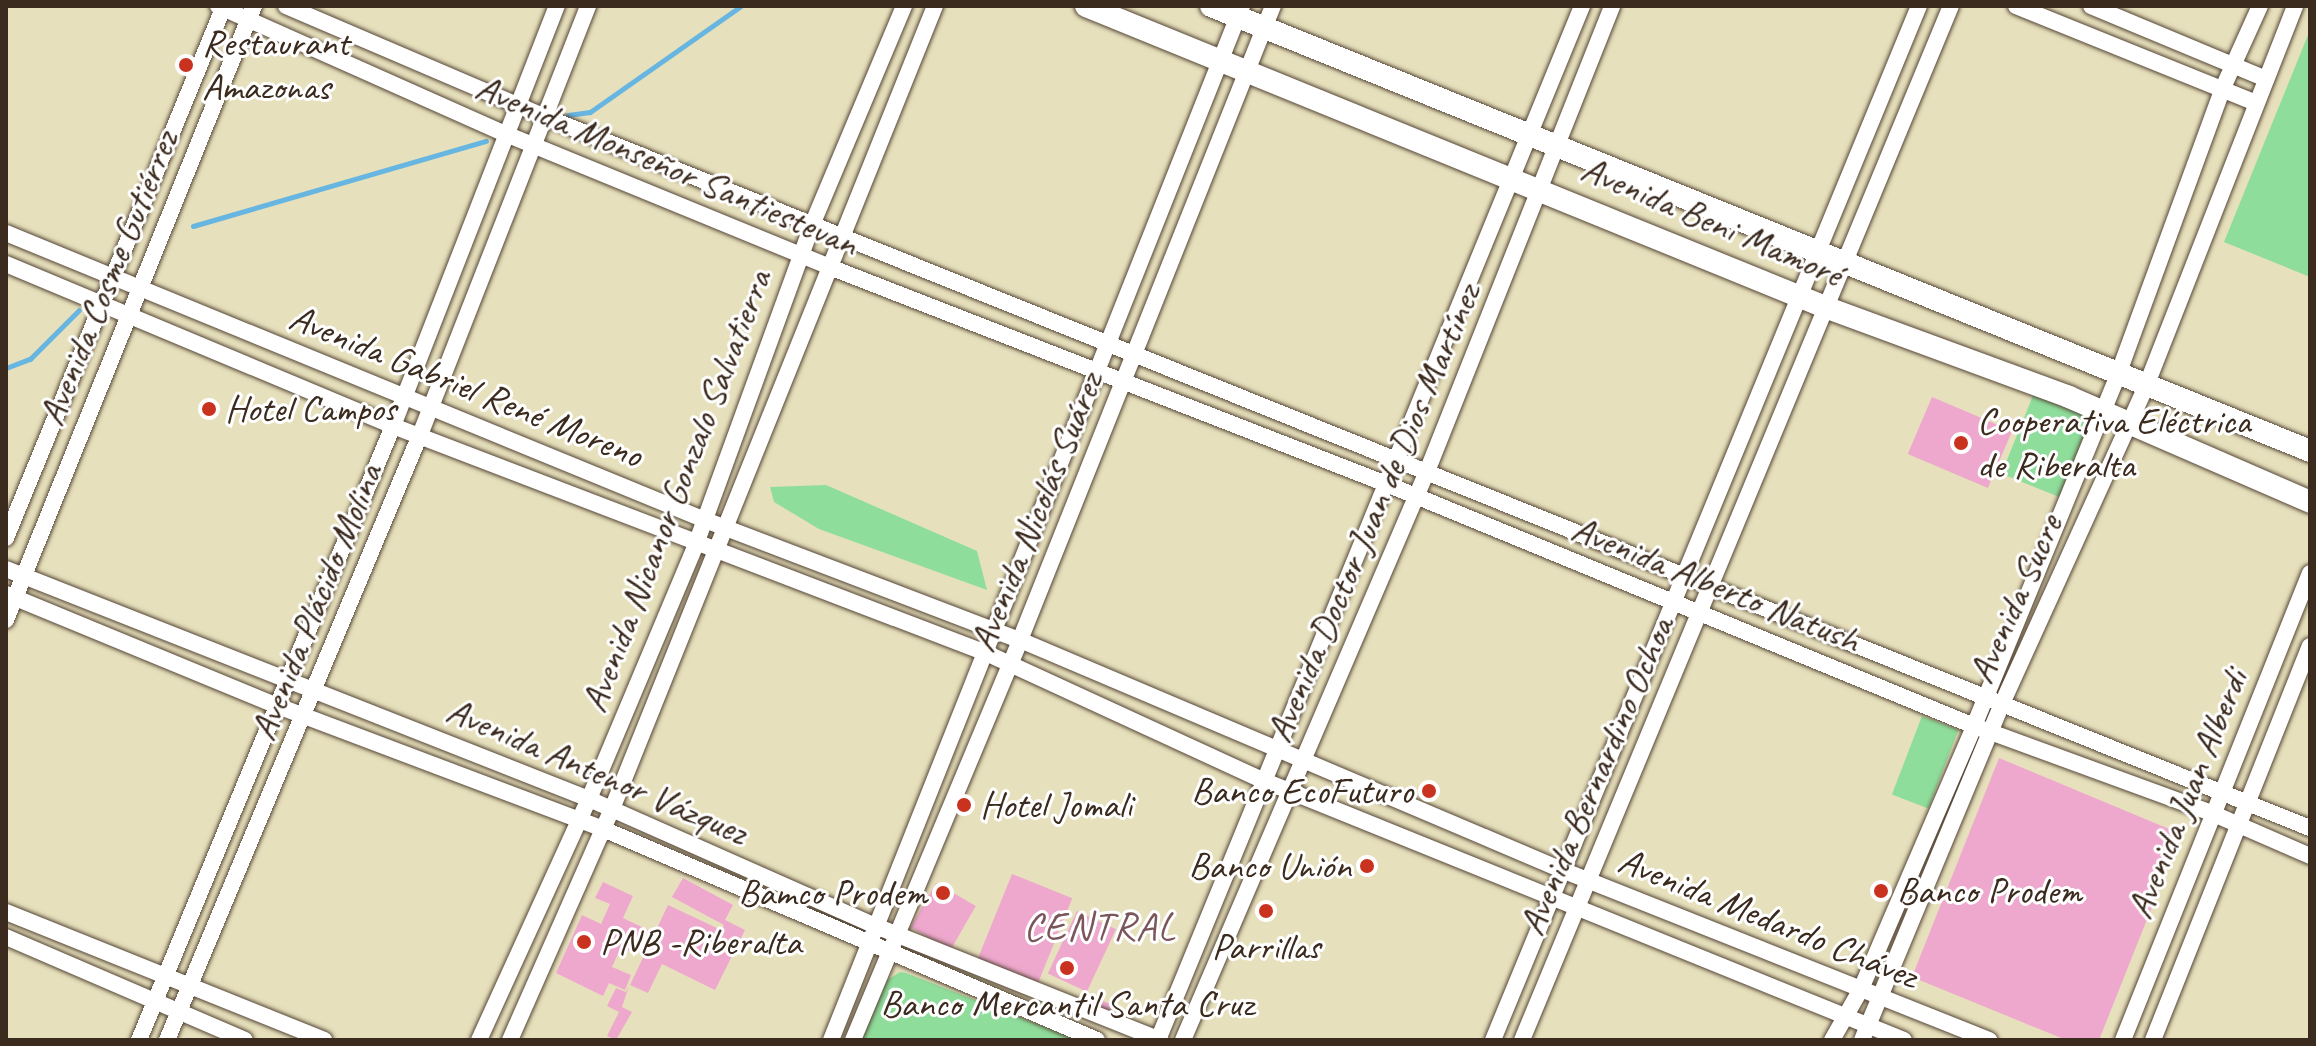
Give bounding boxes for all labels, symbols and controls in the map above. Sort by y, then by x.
place label: Restaurant Amazonas [202,20,349,110]
marker: Restaurant Amazonas [177,56,195,74]
street label: Avenida Monseñor Santiestevan [469,64,865,266]
street label: Avenida Cosme Gutiérrez [28,124,188,432]
street label: Avenida Beni Mamoré [1575,146,1849,296]
street label: Avenida Nicanor Gonzalo Salvatierra [571,264,781,718]
street label: Avenida Doctor Juan de Dios Martínez [1256,277,1490,749]
street label: Avenida Gabriel René Moreno [283,294,649,478]
street label: Avenida Nicolás Suárez [959,366,1113,658]
place label: Hotel Campos [225,386,397,432]
place label: Cooperativa Eléctrica de Riberalta [1977,398,2250,488]
marker: Hotel Campos [200,400,218,418]
marker: Cooperativa Eléctrica de Riberalta [1952,434,1970,452]
street label: Avenida Plácido Molina [240,457,392,747]
street label: Avenida Alberto Natush [1565,505,1867,663]
street label: Avenida Sucre [1958,508,2072,690]
street label: Avenida Bernardino Ochoa [1509,611,1683,941]
street label: Avenida Juan Alberdi [2116,663,2258,925]
street label: Avenida Antenor Vázquez [440,687,754,855]
place label: Banco EcoFuturo [1192,768,1413,814]
place label: Hotel Jomali [980,782,1130,828]
marker: Banco EcoFuturo [1420,782,1438,800]
marker: Hotel Jomali [955,796,973,814]
street label: Avenida Medardo Chávez [1612,837,1924,999]
place label: Banco Unión [1189,843,1351,889]
marker: Banco Unión [1358,857,1376,875]
place label: Banco Prodem [1897,868,2080,914]
place label: Bamco Prodem [740,870,927,916]
marker: Banco Prodem [1872,882,1890,900]
marker: Bamco Prodem [934,884,952,902]
district label: CENTRAL [1024,902,1176,950]
marker: Parrillas [1257,902,1275,920]
place label: PNB -Riberalta [600,919,801,965]
place label: Parrillas [1212,924,1320,970]
marker: PNB -Riberalta [575,933,593,951]
marker: Banco Mercantil Santa Cruz [1058,959,1076,977]
place label: Banco Mercantil Santa Cruz [882,981,1252,1027]

